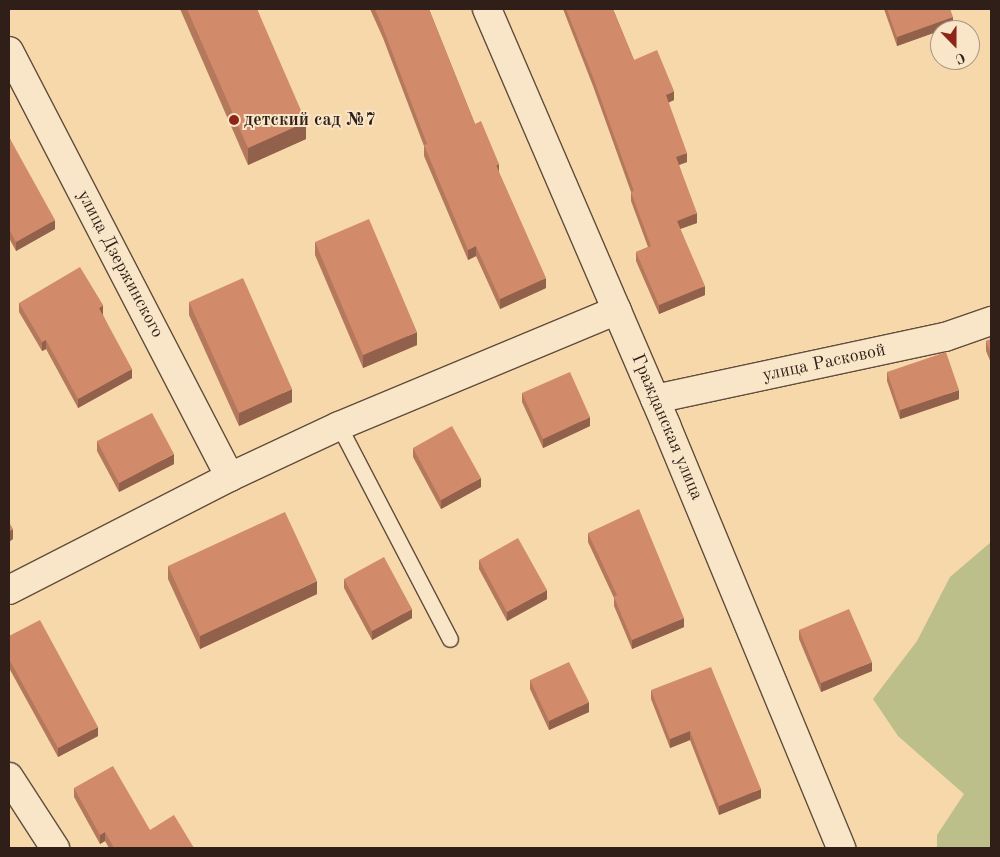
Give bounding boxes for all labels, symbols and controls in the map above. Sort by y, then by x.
north arrow [930,20,980,70]
text: С [953,50,967,66]
place label: детский сад №7 [244,109,376,131]
marker: детский сад №7 [228,114,240,126]
street label: улица Дзержинского [72,187,168,341]
street label: улица Расковой [760,339,888,387]
street label: Гражданская улица [626,351,708,503]

